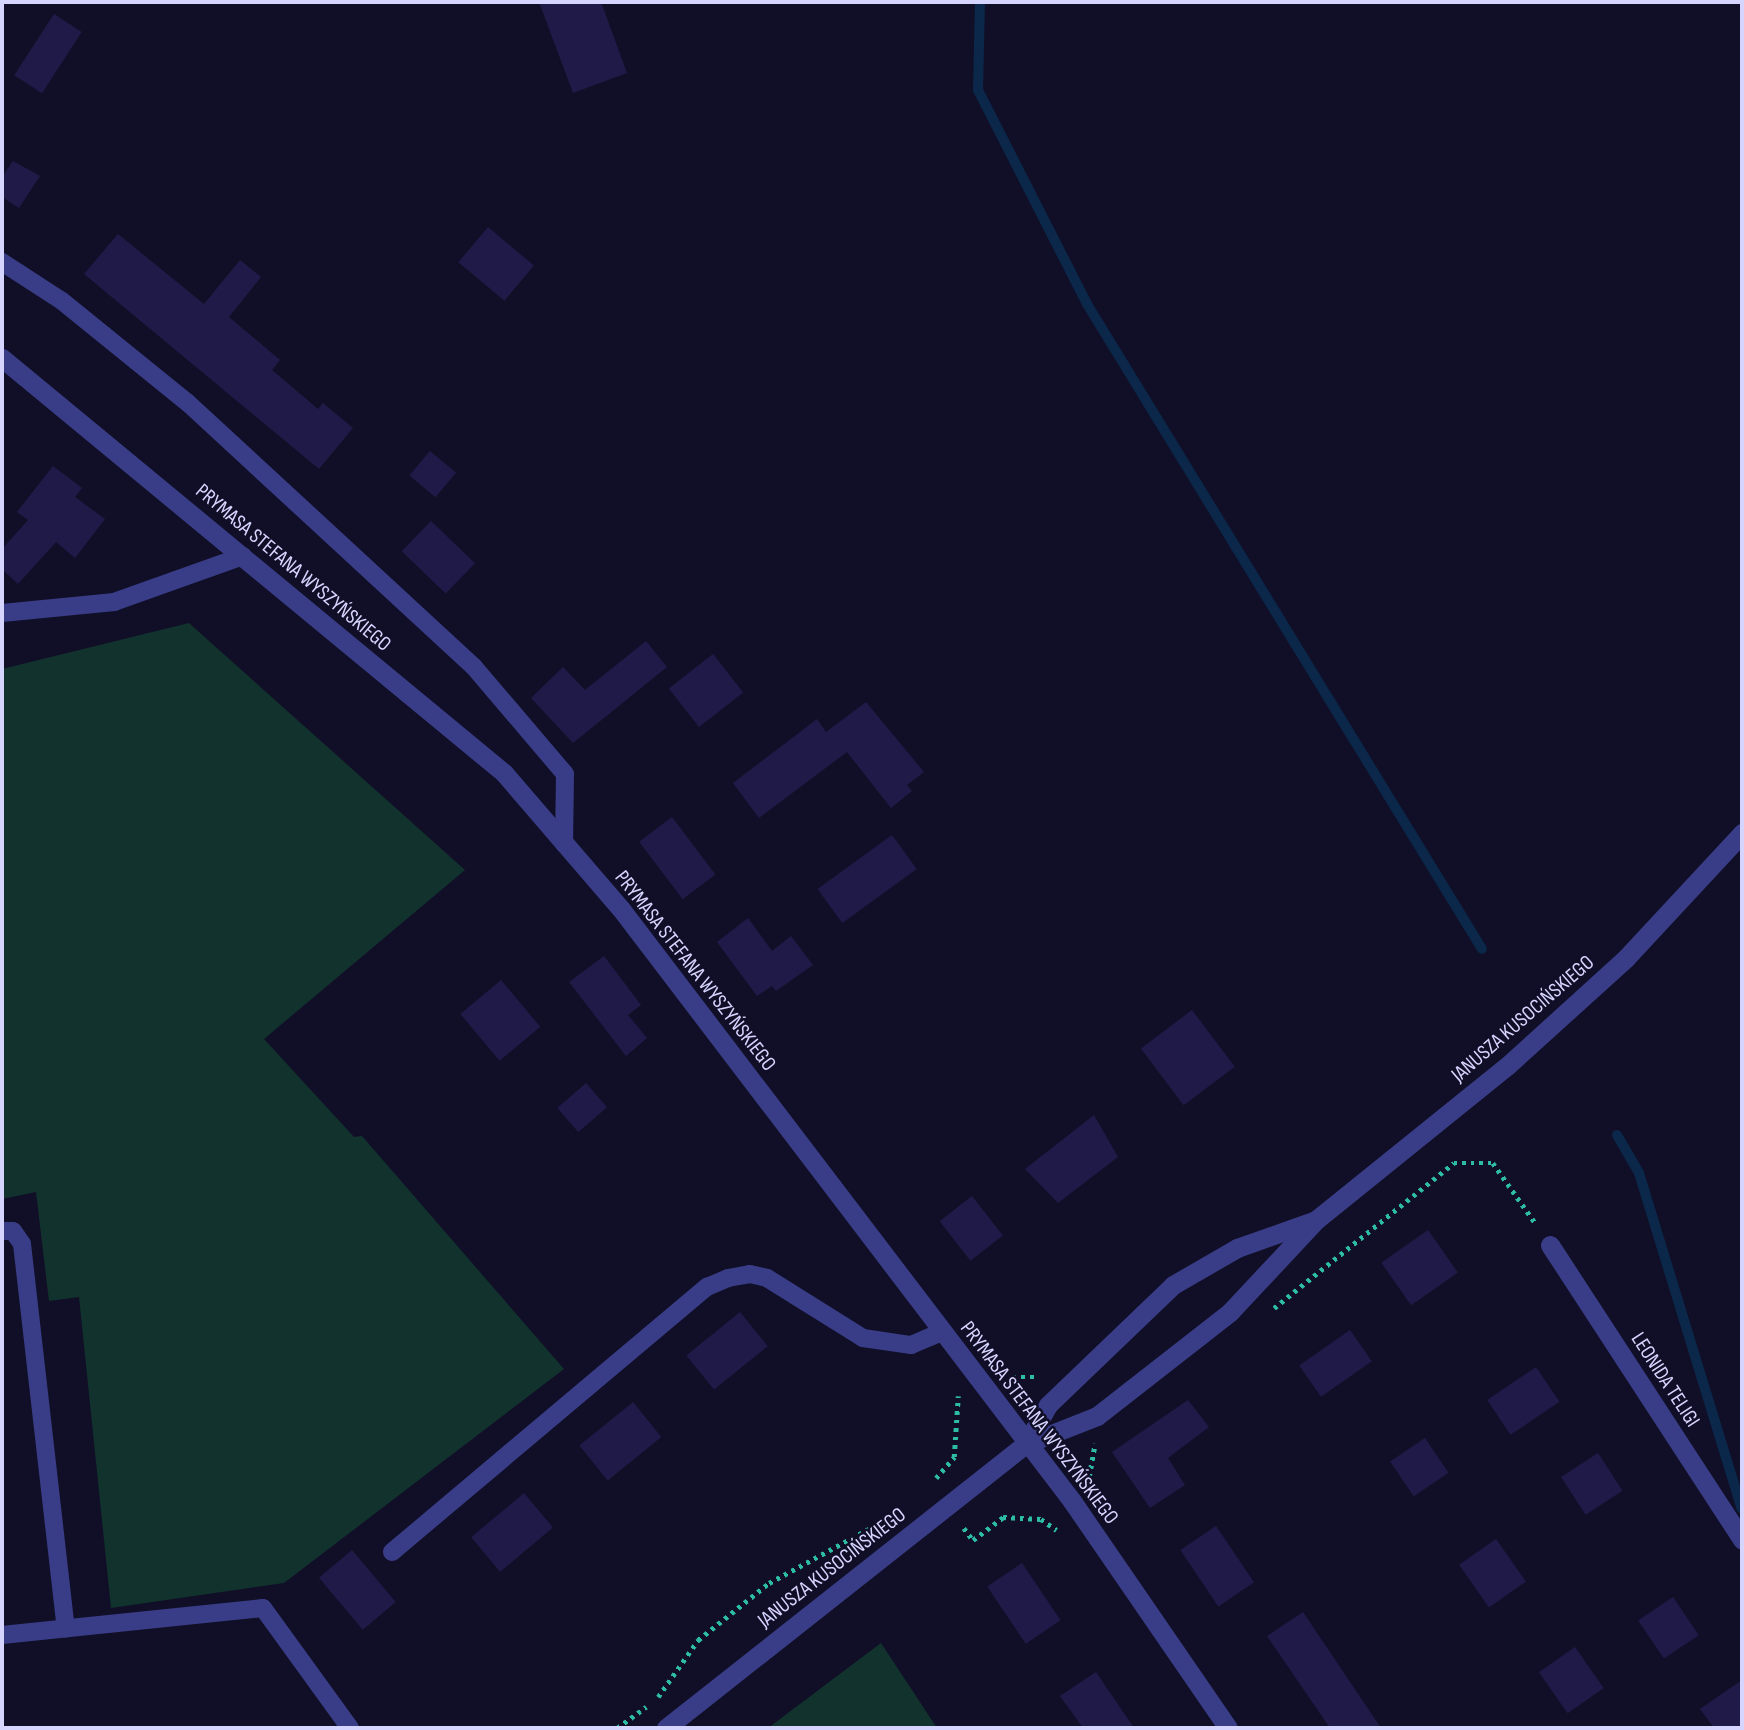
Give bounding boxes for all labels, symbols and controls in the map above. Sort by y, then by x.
street label: PRYMASA STEFANA WYSZYŃSKIEGO [190,479,396,657]
street label: PRYMASA STEFANA WYSZYŃSKIEGO [609,866,781,1076]
street label: JANUSZA KUSOCIŃSKIEGO [1447,950,1599,1088]
street label: PRYMASA STEFANA WYSZYŃSKIEGO [955,1317,1123,1529]
street label: LEONIDA TELIGI [1625,1328,1705,1432]
street label: JANUSZA KUSOCIŃSKIEGO [753,1502,911,1634]

